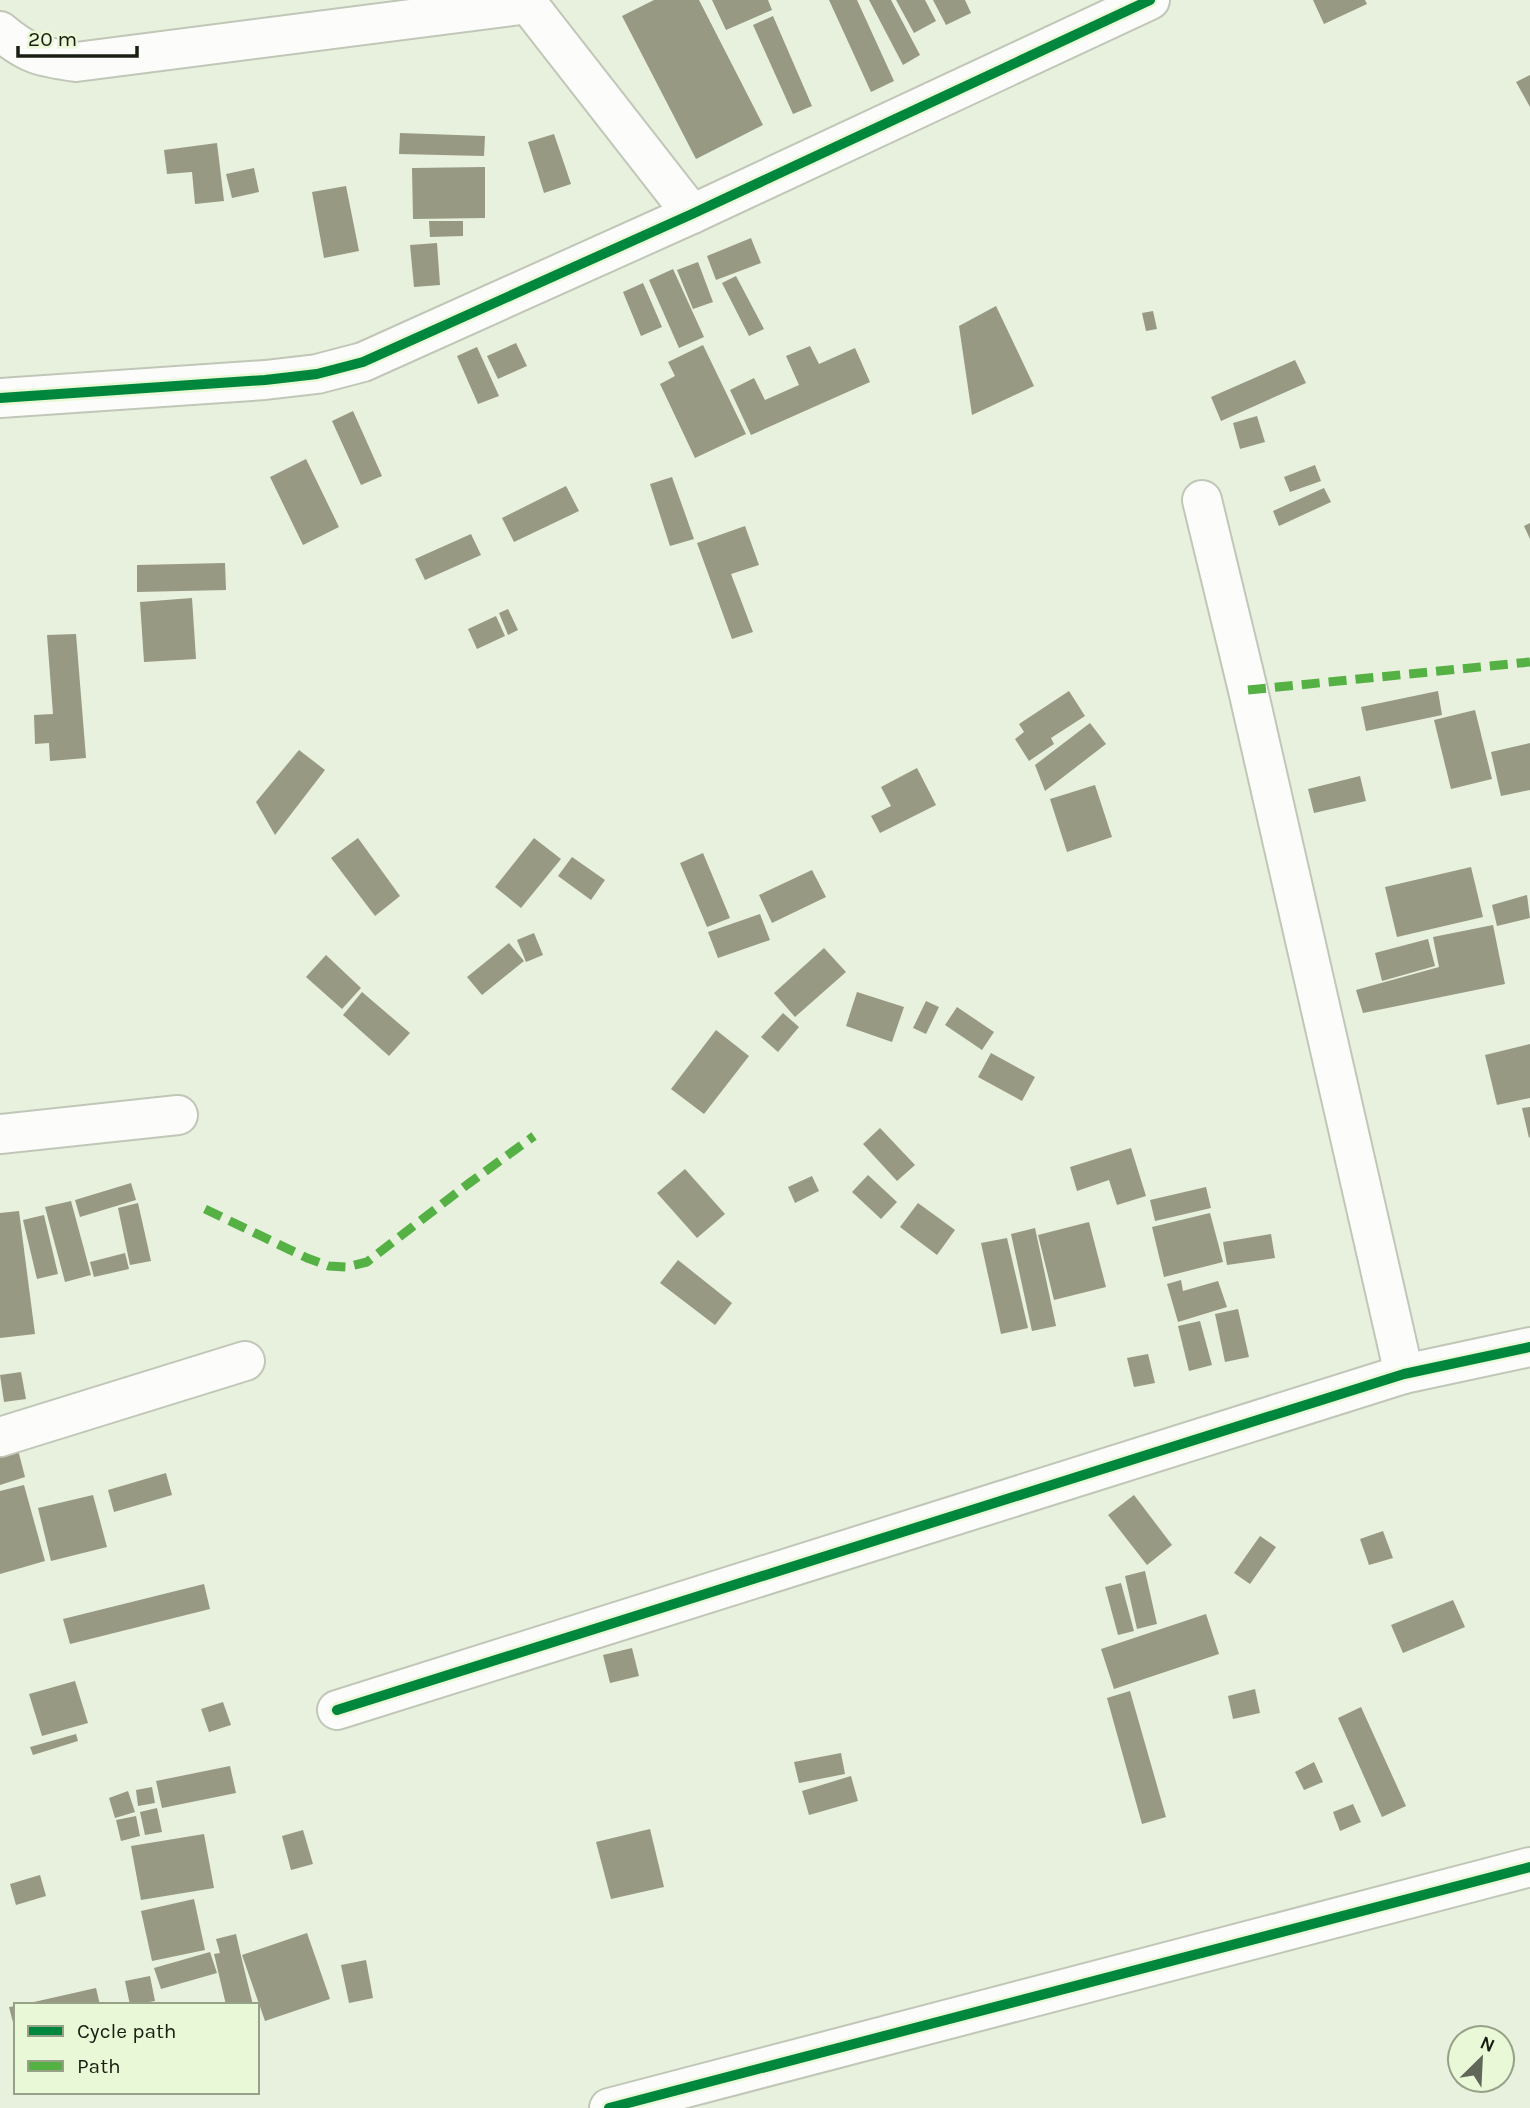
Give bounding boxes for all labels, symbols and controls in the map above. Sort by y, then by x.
scale bar [18,14,136,58]
text: 20 m [28,27,77,51]
legend [14,2003,259,2094]
text: Cycle path [77,2019,177,2043]
north arrow [1446,2024,1516,2094]
text: N [1477,2032,1498,2057]
text: Path [77,2054,121,2078]

